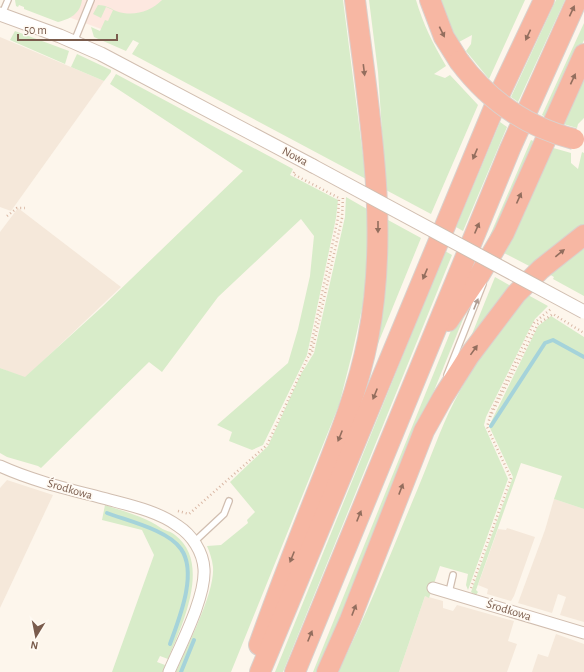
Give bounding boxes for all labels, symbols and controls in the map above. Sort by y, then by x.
one-way arrow [569,6,575,17]
scale bar [18,16,117,42]
text: 50 m [24,24,47,36]
one-way arrow [439,26,445,38]
one-way arrow [525,30,531,41]
one-way arrow [361,64,367,76]
one-way arrow [569,73,576,85]
street label: Nowa [280,144,310,168]
one-way arrow [472,149,478,160]
one-way arrow [517,191,523,203]
one-way arrow [375,221,381,234]
one-way arrow [474,222,481,234]
one-way arrow [555,249,566,258]
one-way arrow [421,268,428,280]
one-way arrow [473,297,479,309]
one-way arrow [470,344,478,355]
one-way arrow [372,389,378,401]
one-way arrow [336,431,342,443]
street label: Środkowa [46,475,95,501]
one-way arrow [399,483,405,495]
one-way arrow [356,509,362,521]
one-way arrow [288,551,294,563]
street label: Środkowa [485,596,534,623]
one-way arrow [351,604,357,616]
north arrow [16,616,56,656]
one-way arrow [307,629,313,641]
text: N [30,639,39,651]

